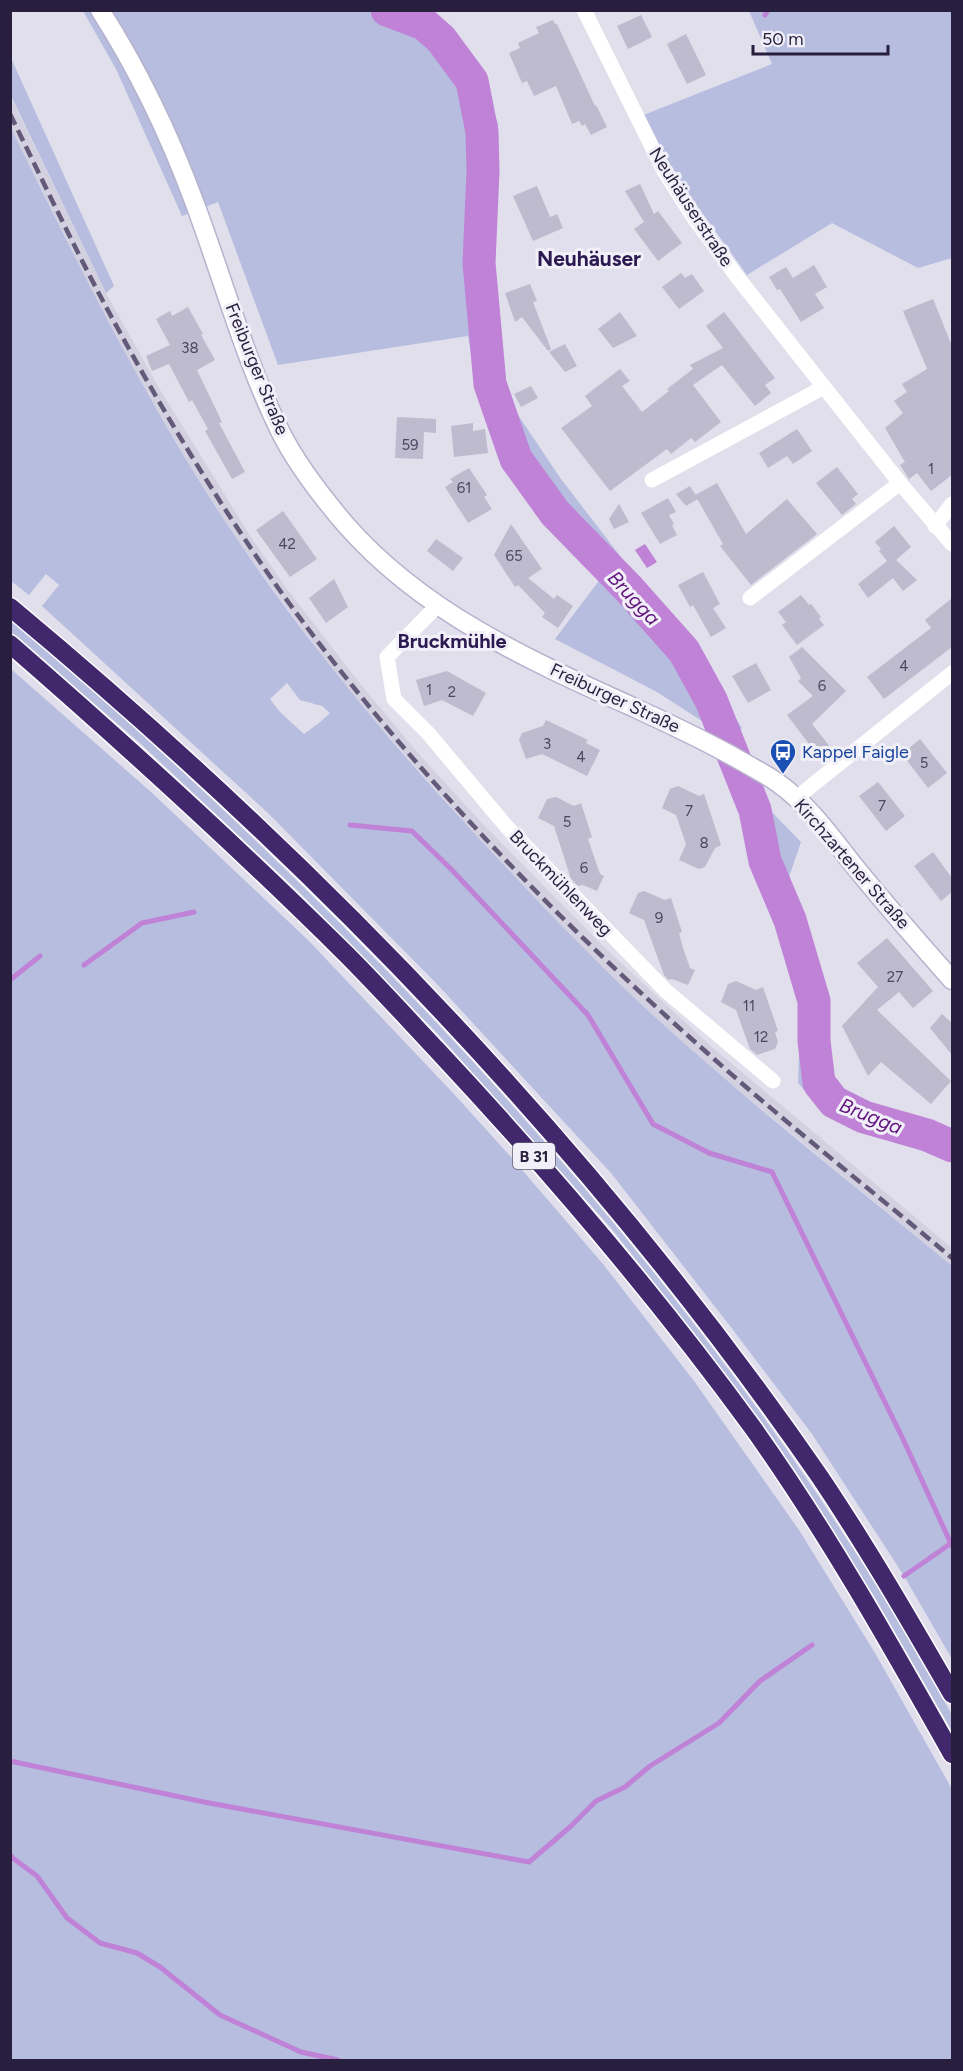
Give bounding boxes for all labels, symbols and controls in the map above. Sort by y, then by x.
scale bar [753,18,888,56]
text: 50 m [762,28,804,50]
street label: Neuhäuserstraße [644,143,738,271]
district label: Neuhäuser [537,246,641,271]
street label: Freiburger Straße [221,300,294,438]
house number: 38 [181,339,199,357]
house number: 59 [401,436,419,454]
house number: 1 [928,460,934,478]
house number: 61 [457,479,471,497]
house number: 42 [278,535,296,553]
house number: 65 [505,547,523,565]
water label: Brugga [603,566,665,630]
district label: Bruckmühle [397,629,507,653]
house number: 4 [899,657,909,675]
street label: Freiburger Straße [547,658,683,738]
house number: 6 [818,677,827,695]
house number: 1 [426,681,432,699]
house number: 2 [448,683,456,701]
house number: 3 [543,735,551,753]
bus stop icon: Kappel Faigle [768,737,798,775]
place label: Kappel Faigle [802,741,909,763]
house number: 4 [576,748,586,766]
house number: 5 [920,754,928,772]
street label: Kirchzartener Straße [790,794,915,934]
house number: 7 [878,797,886,815]
house number: 7 [685,802,693,820]
house number: 5 [563,813,571,831]
street label: Bruckmühlenweg [505,825,617,941]
house number: 8 [699,834,709,852]
house number: 6 [580,859,589,877]
house number: 9 [655,909,663,927]
house number: 27 [887,968,903,986]
house number: 11 [743,997,755,1015]
house number: 12 [754,1028,768,1046]
water label: Brugga [836,1093,906,1139]
road number: B 31 [513,1143,555,1169]

